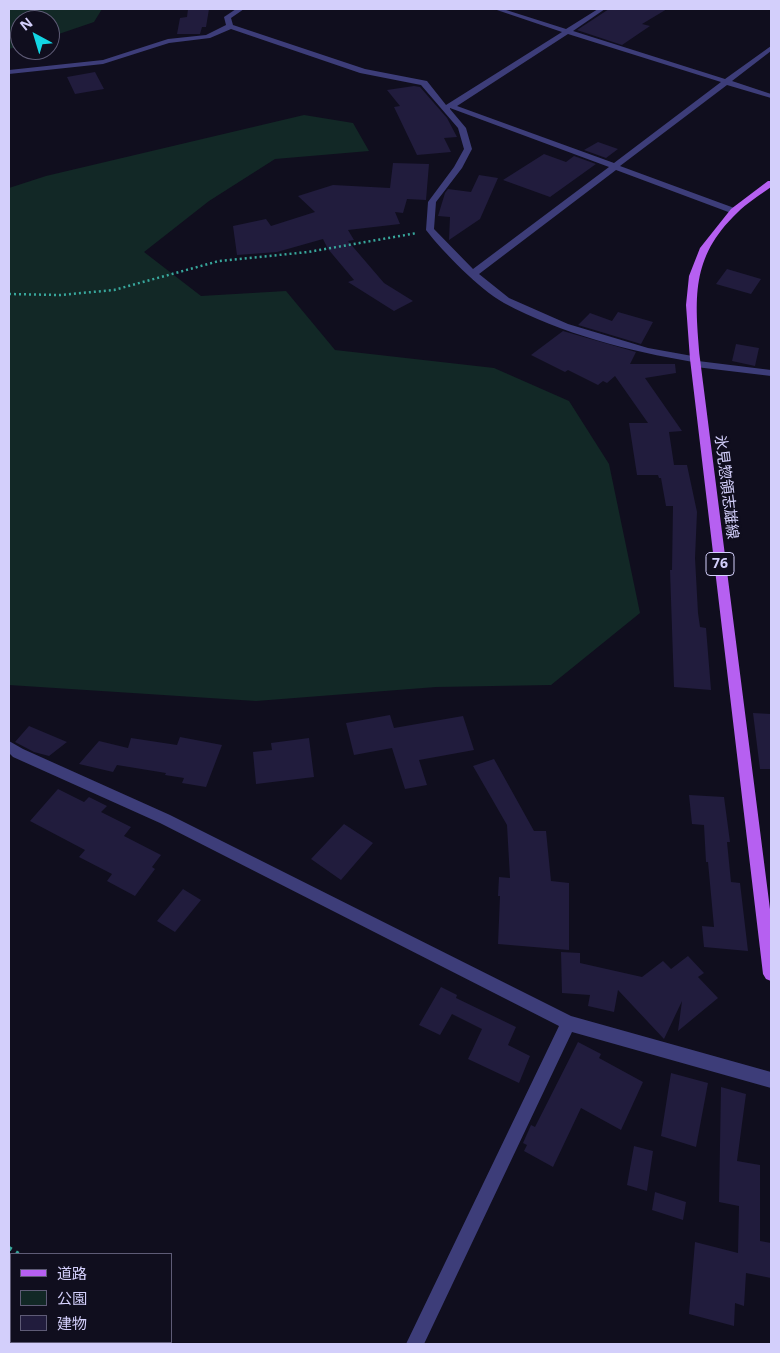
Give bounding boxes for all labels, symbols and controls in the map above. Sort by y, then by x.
north arrow [10,10,60,60]
text: N [15,13,36,35]
street label: 氷見惣領志雄線 [711,434,741,540]
road number: 76 [706,552,734,576]
legend [10,1253,172,1343]
text: 道路 [57,1263,87,1283]
text: 公園 [57,1288,87,1308]
text: 建物 [57,1313,87,1333]

